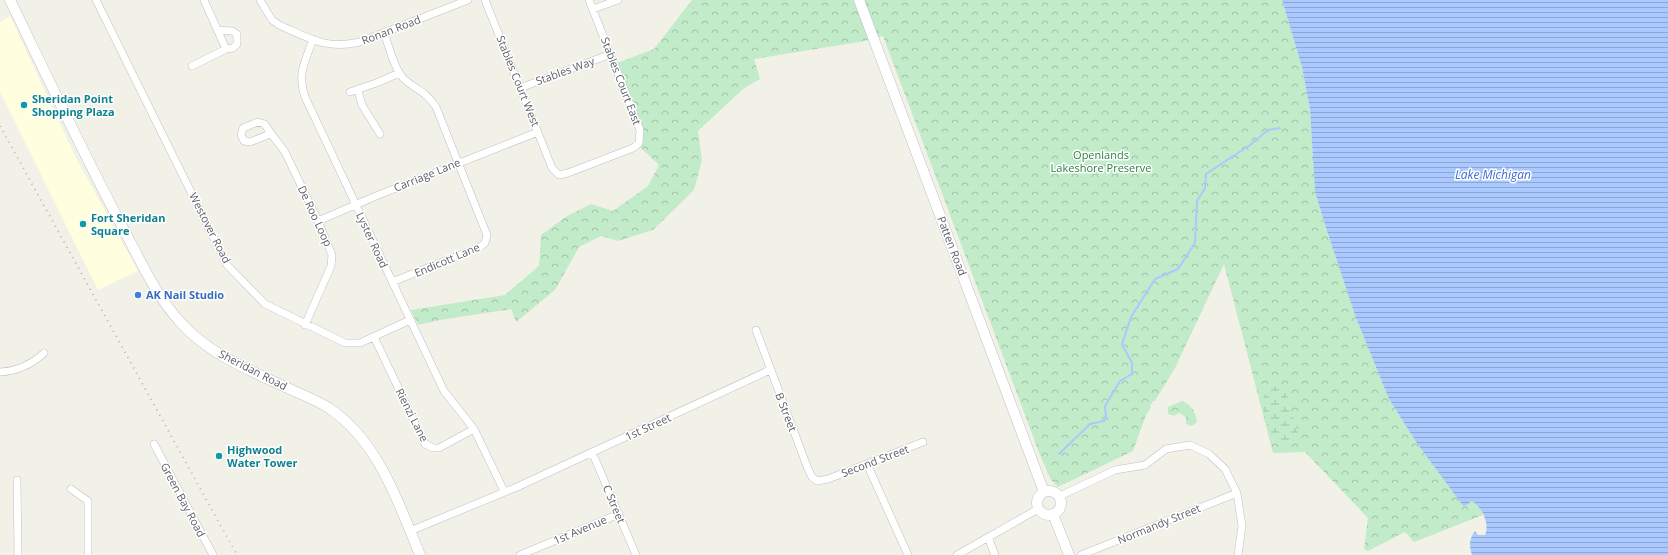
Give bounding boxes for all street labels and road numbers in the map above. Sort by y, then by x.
street label: Ronan Road [359,11,423,48]
street label: Stables Court West [493,33,544,129]
street label: Stables Court East [598,35,645,127]
street label: Stables Way [533,53,597,88]
street label: Carriage Lane [391,154,462,195]
street label: De Roo Loop [295,183,336,249]
street label: Westover Road [186,190,235,266]
street label: Lyster Road [353,209,392,270]
street label: Patten Road [934,214,971,278]
street label: Endicott Lane [412,239,482,280]
street label: Sheridan Road [216,346,290,393]
street label: Rienzi Lane [393,386,432,444]
street label: B Street [772,390,801,434]
street label: 1st Street [622,409,673,444]
street label: Second Street [839,441,911,480]
street label: Green Bay Road [158,460,209,540]
street label: C Street [600,482,629,525]
street label: Normandy Street [1115,500,1203,547]
street label: 1st Avenue [551,512,609,548]

